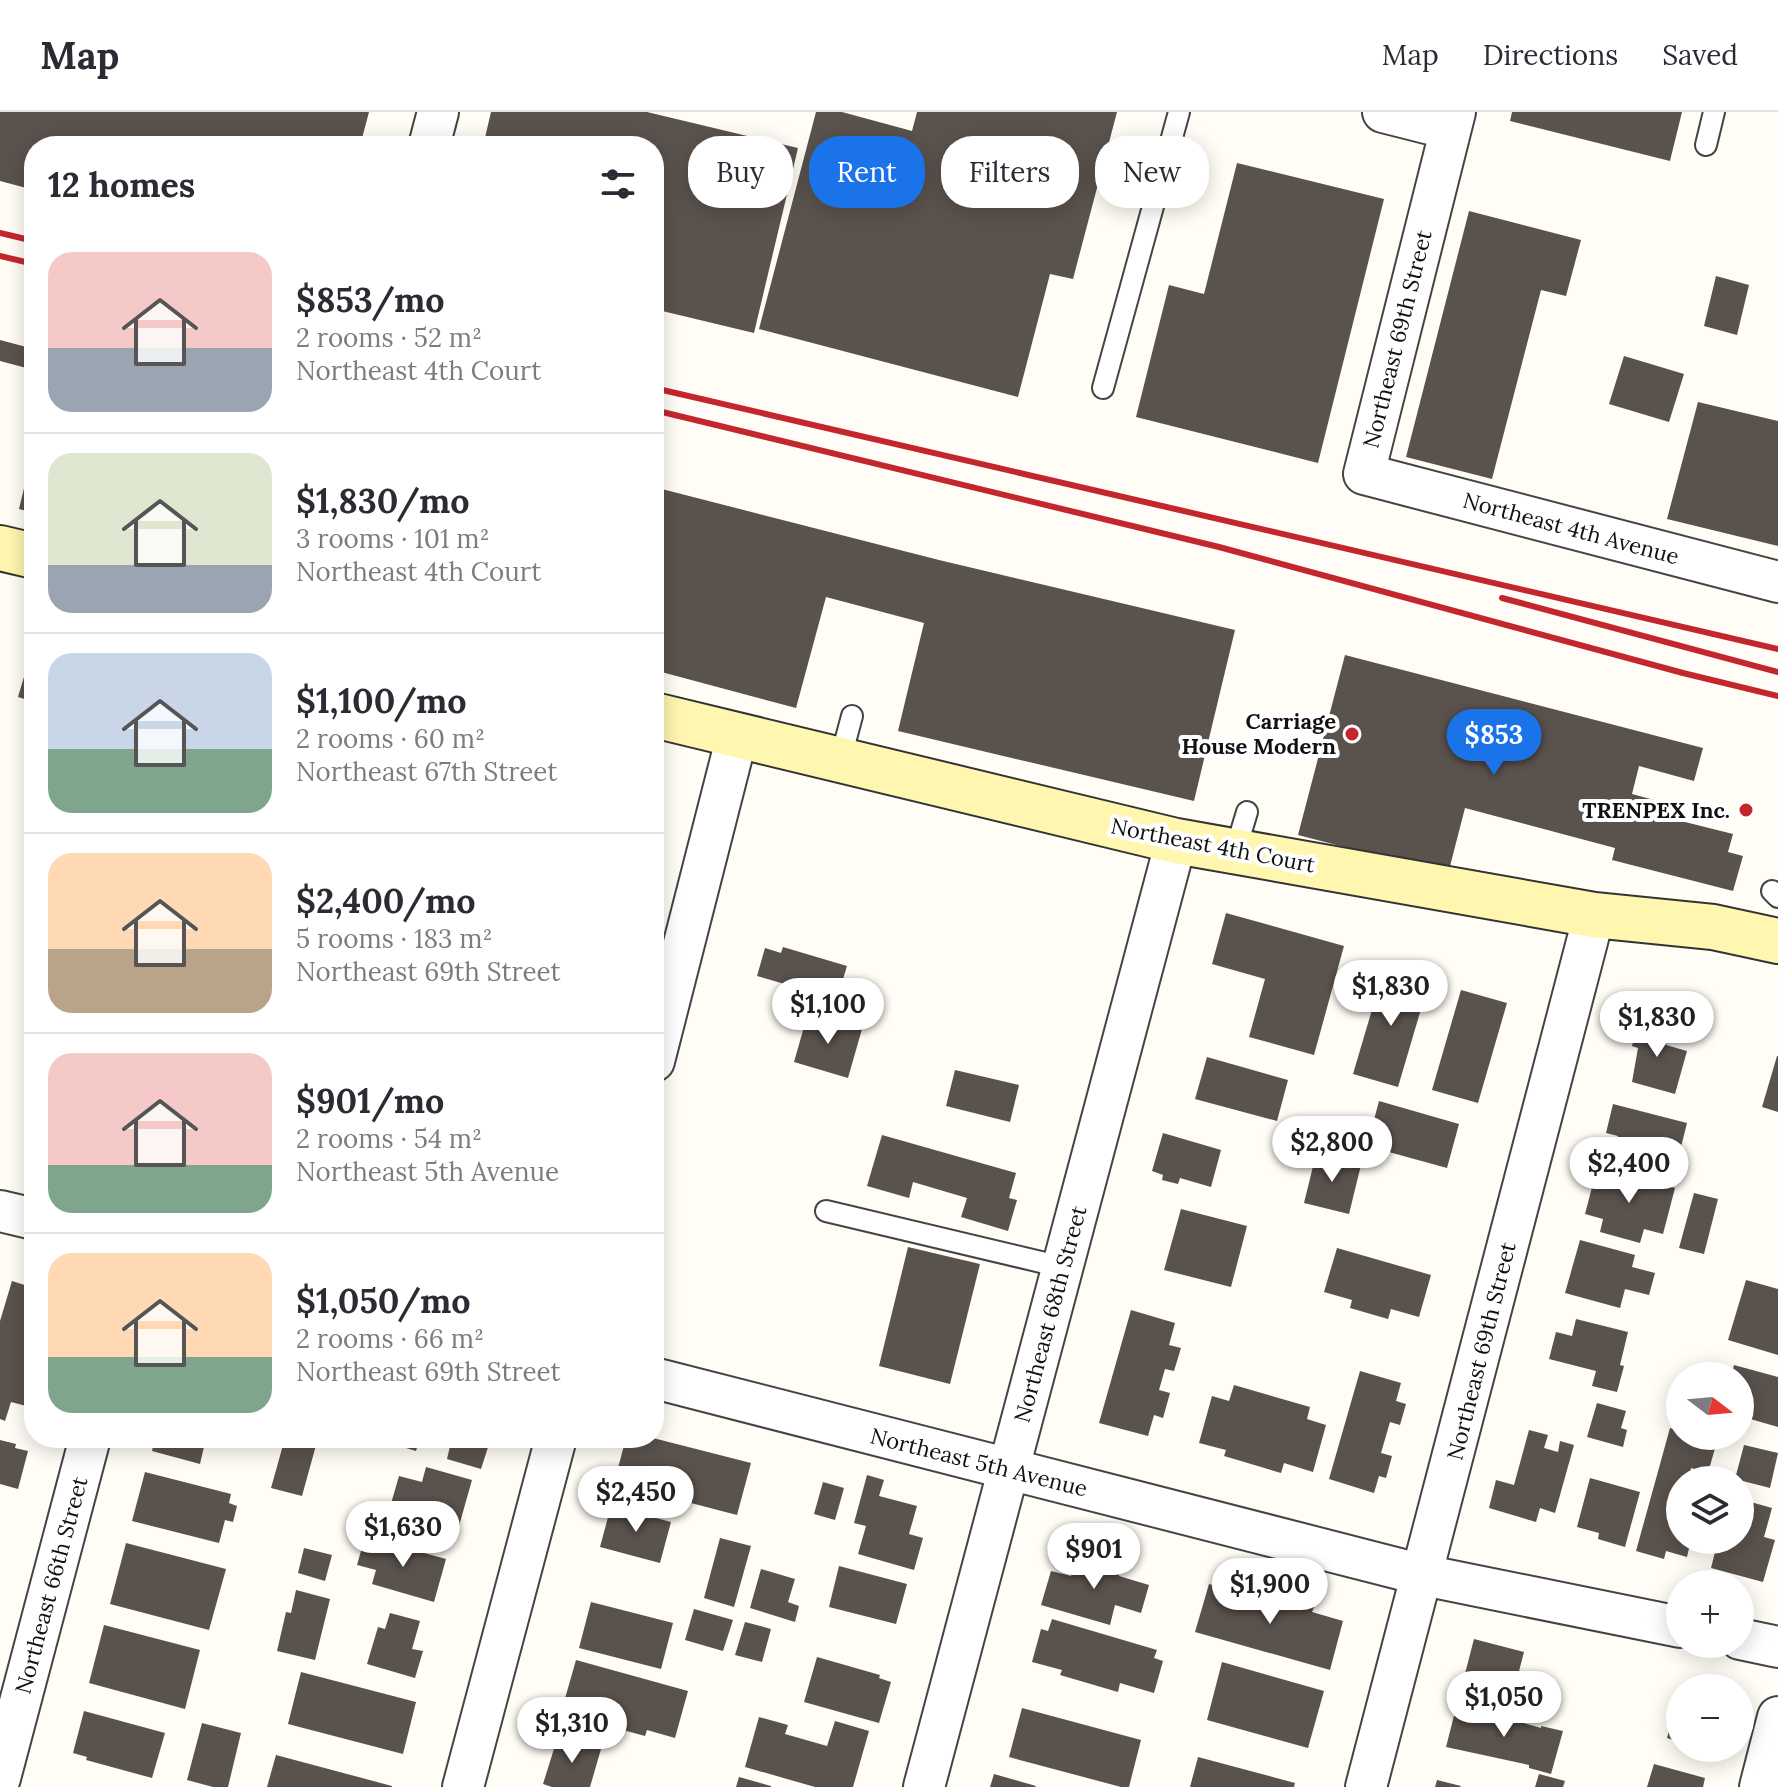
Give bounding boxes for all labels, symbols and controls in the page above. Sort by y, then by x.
text: Map [40,31,119,79]
text: Map [1382,37,1439,73]
text: Directions [1483,37,1618,73]
text: Saved [1662,37,1738,73]
chip: Buy [688,136,793,208]
chip: Rent [809,136,925,208]
chip: Filters [941,136,1079,208]
chip: New [1095,136,1209,208]
icon: filters [596,162,640,206]
text: 12 homes [48,163,195,206]
street label: Northeast 69th Street [1356,227,1438,451]
text: $853/mo [296,278,445,321]
icon: home [112,284,208,380]
text: 2 rooms · 52 m² [296,321,482,354]
text: Northeast 4th Court [296,354,541,387]
text: $1,830/mo [296,479,470,522]
icon: home [112,485,208,581]
street label: Northeast 4th Avenue [1460,486,1682,570]
text: 3 rooms · 101 m² [296,522,489,555]
text: Northeast 4th Court [296,555,541,588]
text: $1,100/mo [296,679,466,722]
icon: home [112,685,208,781]
place label: Carriage House Modern [1182,707,1336,760]
pin: $853 [1447,709,1541,777]
text: $853 [1465,718,1523,751]
text: 2 rooms · 60 m² [296,722,485,755]
marker: Carriage House Modern [1343,725,1361,743]
text: Northeast 67th Street [296,755,557,788]
place label: TRENPEX Inc. [1582,796,1730,824]
marker: TRENPEX Inc. [1737,801,1755,819]
street label: Northeast 4th Court [1108,811,1318,879]
text: $2,400/mo [296,879,476,922]
icon: home [112,885,208,981]
text: 5 rooms · 183 m² [296,922,493,955]
text: Northeast 69th Street [296,955,560,988]
pin: $1,830 [1326,960,1456,1028]
text: $1,830 [1352,969,1430,1002]
pin: $1,100 [763,978,893,1046]
text: $1,100 [790,987,866,1020]
pin: $1,830 [1592,991,1722,1059]
text: $1,830 [1618,1000,1696,1033]
text: $901/mo [296,1079,444,1122]
icon: home [112,1085,208,1181]
pin: $2,800 [1267,1116,1397,1184]
text: 2 rooms · 54 m² [296,1122,482,1155]
text: $2,800 [1290,1125,1374,1158]
pin: $2,400 [1564,1137,1694,1205]
text: $2,400 [1588,1146,1670,1179]
text: Northeast 5th Avenue [296,1155,559,1188]
street label: Northeast 68th Street [1008,1202,1093,1426]
street label: Northeast 69th Street [1440,1239,1522,1463]
text: $1,050/mo [296,1279,471,1322]
icon: home [112,1285,208,1381]
text: 2 rooms · 66 m² [296,1322,484,1355]
text: Northeast 69th Street [296,1355,560,1388]
north arrow [1666,1362,1754,1450]
map controls [1666,1362,1754,1762]
street label: Northeast 5th Avenue [868,1421,1090,1503]
pin: $2,450 [571,1466,701,1534]
button: layers [1666,1466,1754,1554]
street label: Northeast 66th Street [9,1473,94,1697]
text: $2,450 [596,1475,676,1508]
pin: $1,630 [338,1501,468,1569]
text: $1,630 [364,1510,442,1543]
pin: $901 [1047,1523,1141,1591]
text: $901 [1065,1532,1123,1565]
pin: $1,900 [1205,1558,1335,1626]
text: $1,900 [1230,1567,1310,1600]
button: + [1666,1570,1754,1658]
pin: $1,050 [1439,1671,1569,1739]
button: − [1666,1674,1754,1762]
text: $1,050 [1464,1680,1544,1713]
pin: $1,310 [507,1697,637,1765]
text: $1,310 [535,1706,609,1739]

